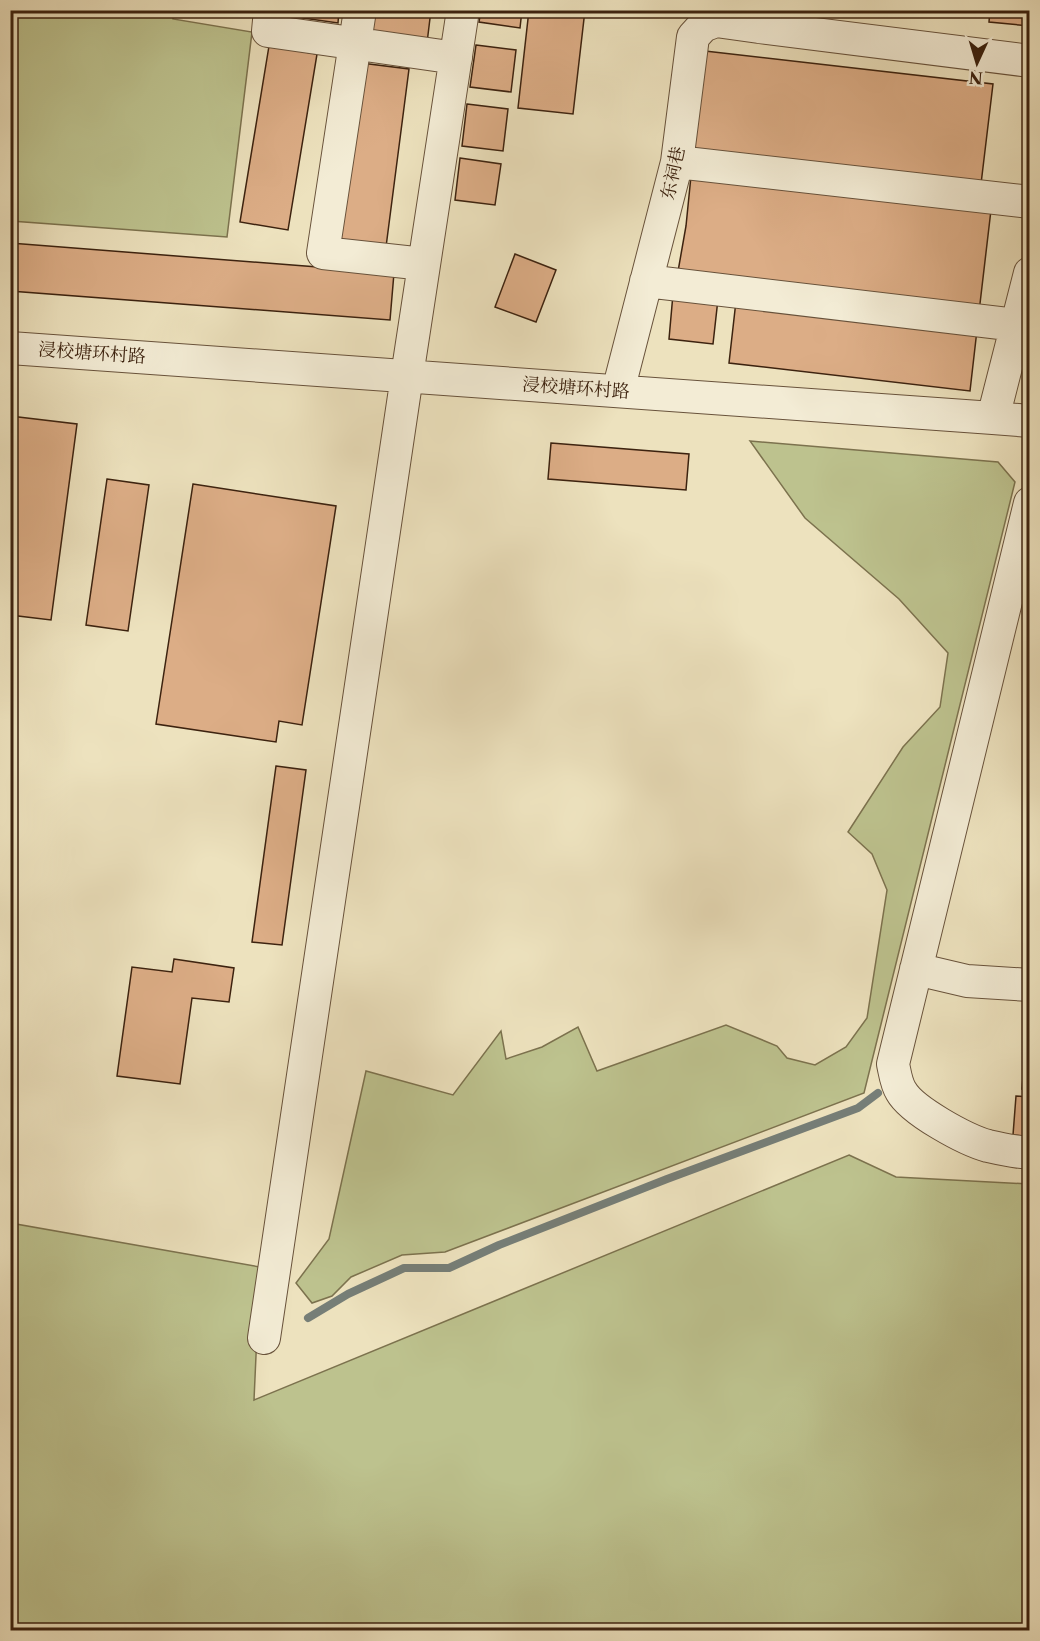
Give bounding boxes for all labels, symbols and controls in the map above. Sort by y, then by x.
north arrow [947,33,1007,93]
text: N [968,67,984,88]
street label: 东祠巷 [657,144,689,202]
street label: 浸校塘环村路 [37,338,147,368]
street label: 浸校塘环村路 [521,373,631,403]

